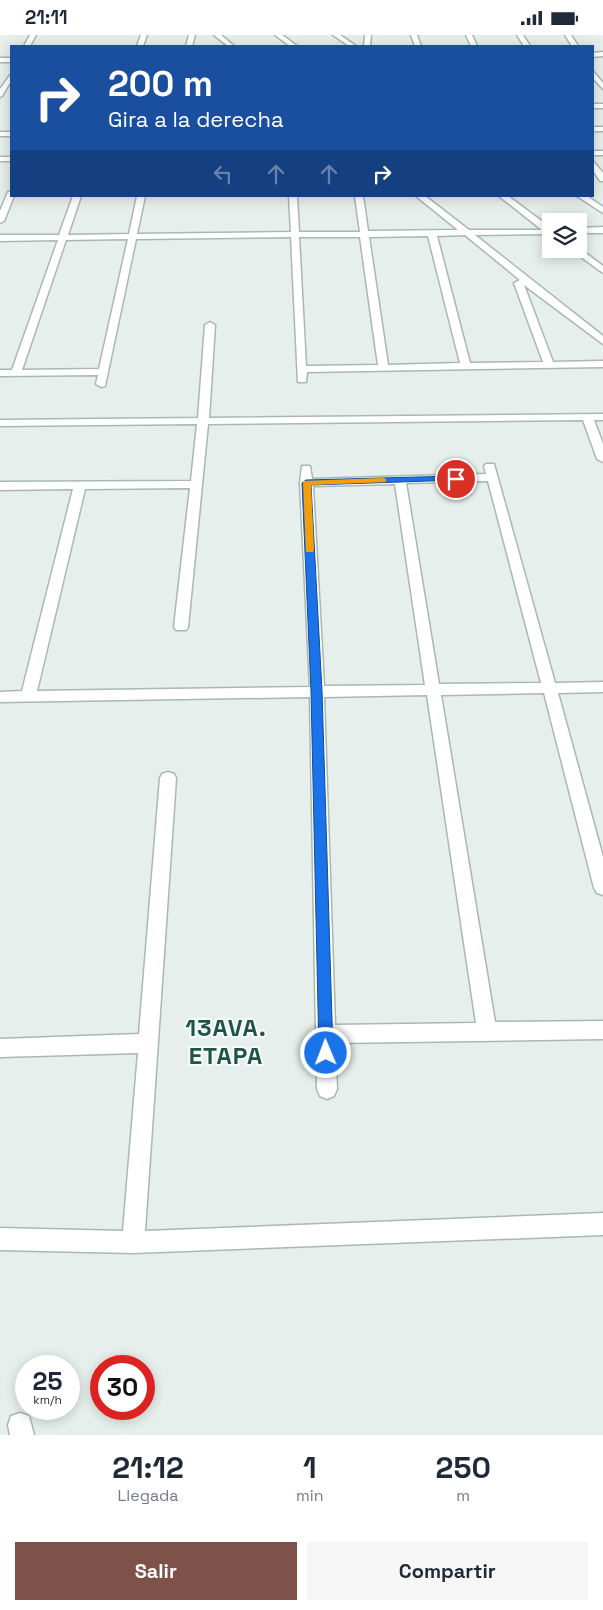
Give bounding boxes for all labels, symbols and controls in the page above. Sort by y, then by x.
text: 21:11 [25,5,68,30]
text: 200 m [108,62,213,106]
icon: right [25,65,90,130]
text: Gira a la derecha [108,105,284,133]
icon: left [209,160,237,188]
icon: ahead [262,160,290,188]
icon: ahead [315,160,343,188]
icon: right [368,160,396,188]
map controls [542,213,587,258]
button: layers [542,213,587,258]
pin [435,458,477,500]
icon: arrive [442,465,470,493]
district label: 13AVA. ETAPA [185,1012,267,1071]
position arrow [299,1026,351,1078]
speed limit sign: 30 [90,1355,155,1420]
text: 25 [33,1365,62,1397]
text: km/h [33,1392,62,1408]
text: 21:12 [112,1448,184,1487]
text: 1 [303,1448,316,1487]
text: 250 [436,1448,491,1487]
text: Llegada [118,1485,178,1506]
text: min [296,1485,323,1506]
text: m [456,1485,470,1506]
button: Salir [15,1542,297,1600]
button: Compartir [307,1542,588,1600]

